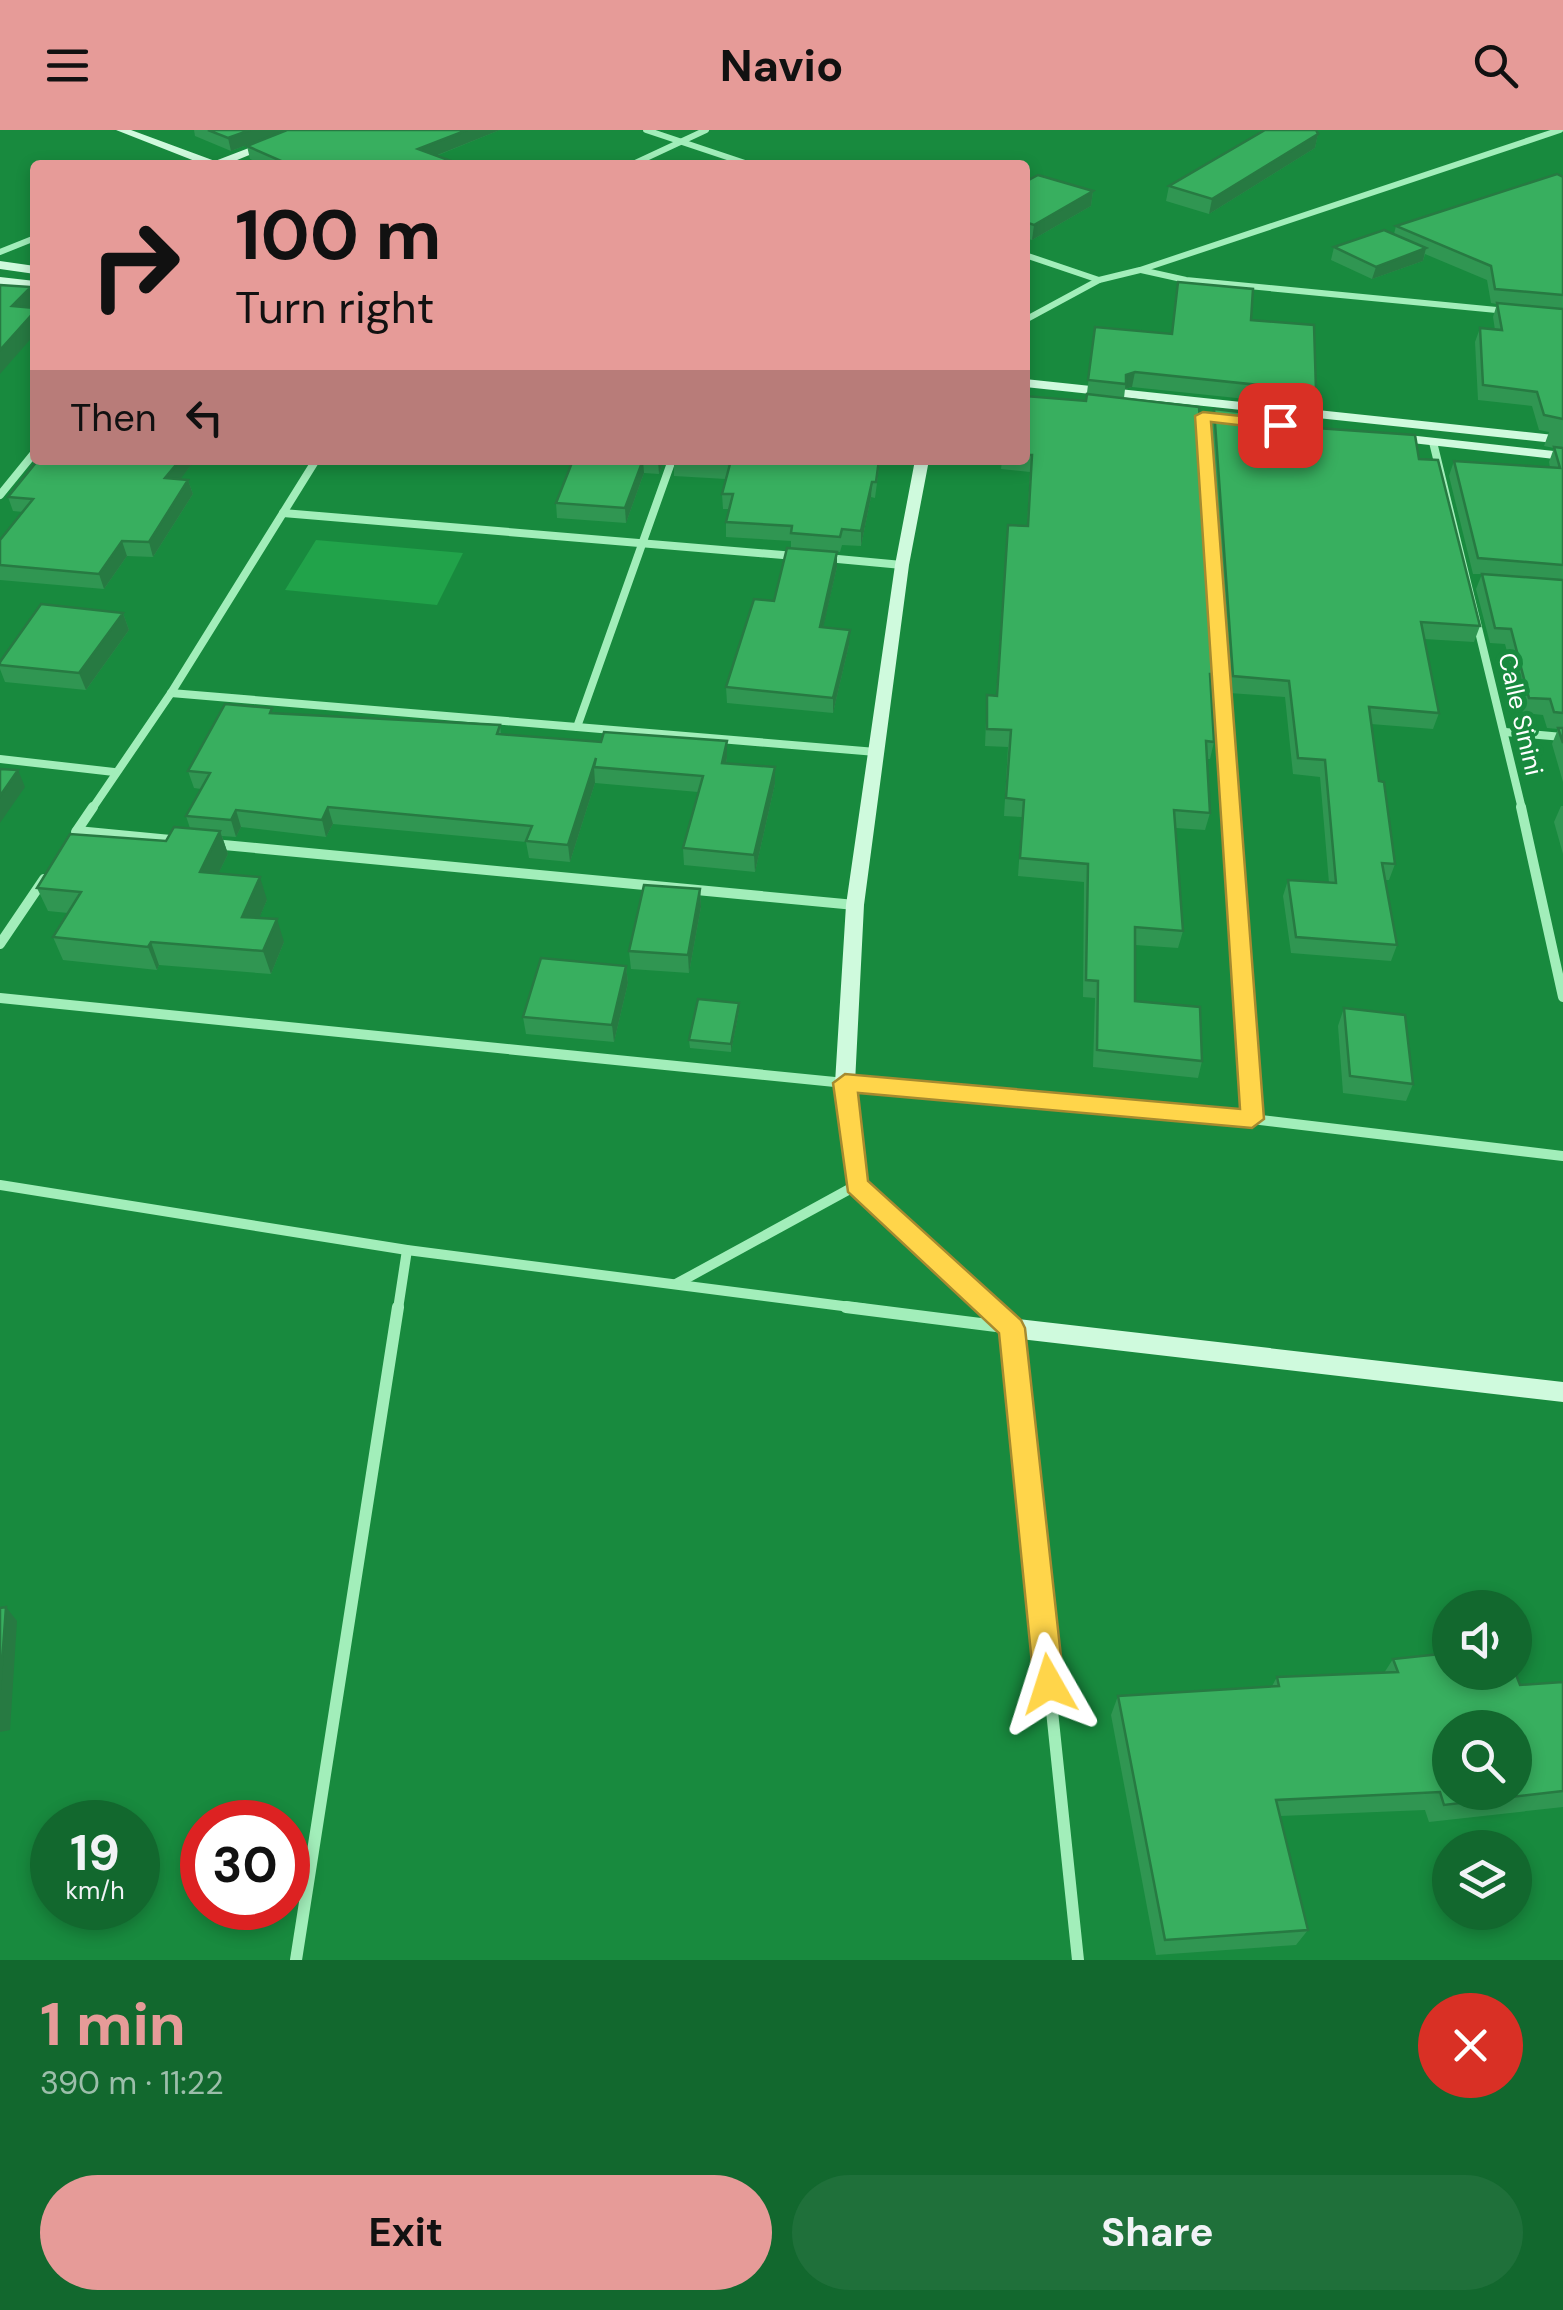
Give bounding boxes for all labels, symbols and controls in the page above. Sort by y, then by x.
text: Navio [720,36,843,95]
icon: menu [40,38,95,93]
icon: search [1468,38,1523,93]
text: 100 m [235,190,441,281]
icon: right [70,200,200,330]
text: Turn right [235,278,434,337]
pin [1238,383,1323,468]
icon: left [177,390,232,445]
text: Then [70,393,157,443]
icon: arrive [1253,398,1308,453]
street label: Calle Sinini [1490,650,1551,779]
map controls [1432,1590,1532,1930]
button: sound [1432,1590,1532,1690]
position arrow [997,1632,1101,1736]
button: search [1432,1710,1532,1810]
speed limit sign: 30 [180,1800,310,1930]
text: 19 [70,1820,120,1886]
button: layers [1432,1830,1532,1930]
text: km/h [65,1874,125,1907]
text: 1 min [40,1985,186,2064]
button: close [1418,1993,1523,2098]
text: 390 m · 11:22 [40,2062,224,2104]
button: Exit [40,2175,772,2290]
button: Share [792,2175,1523,2290]

